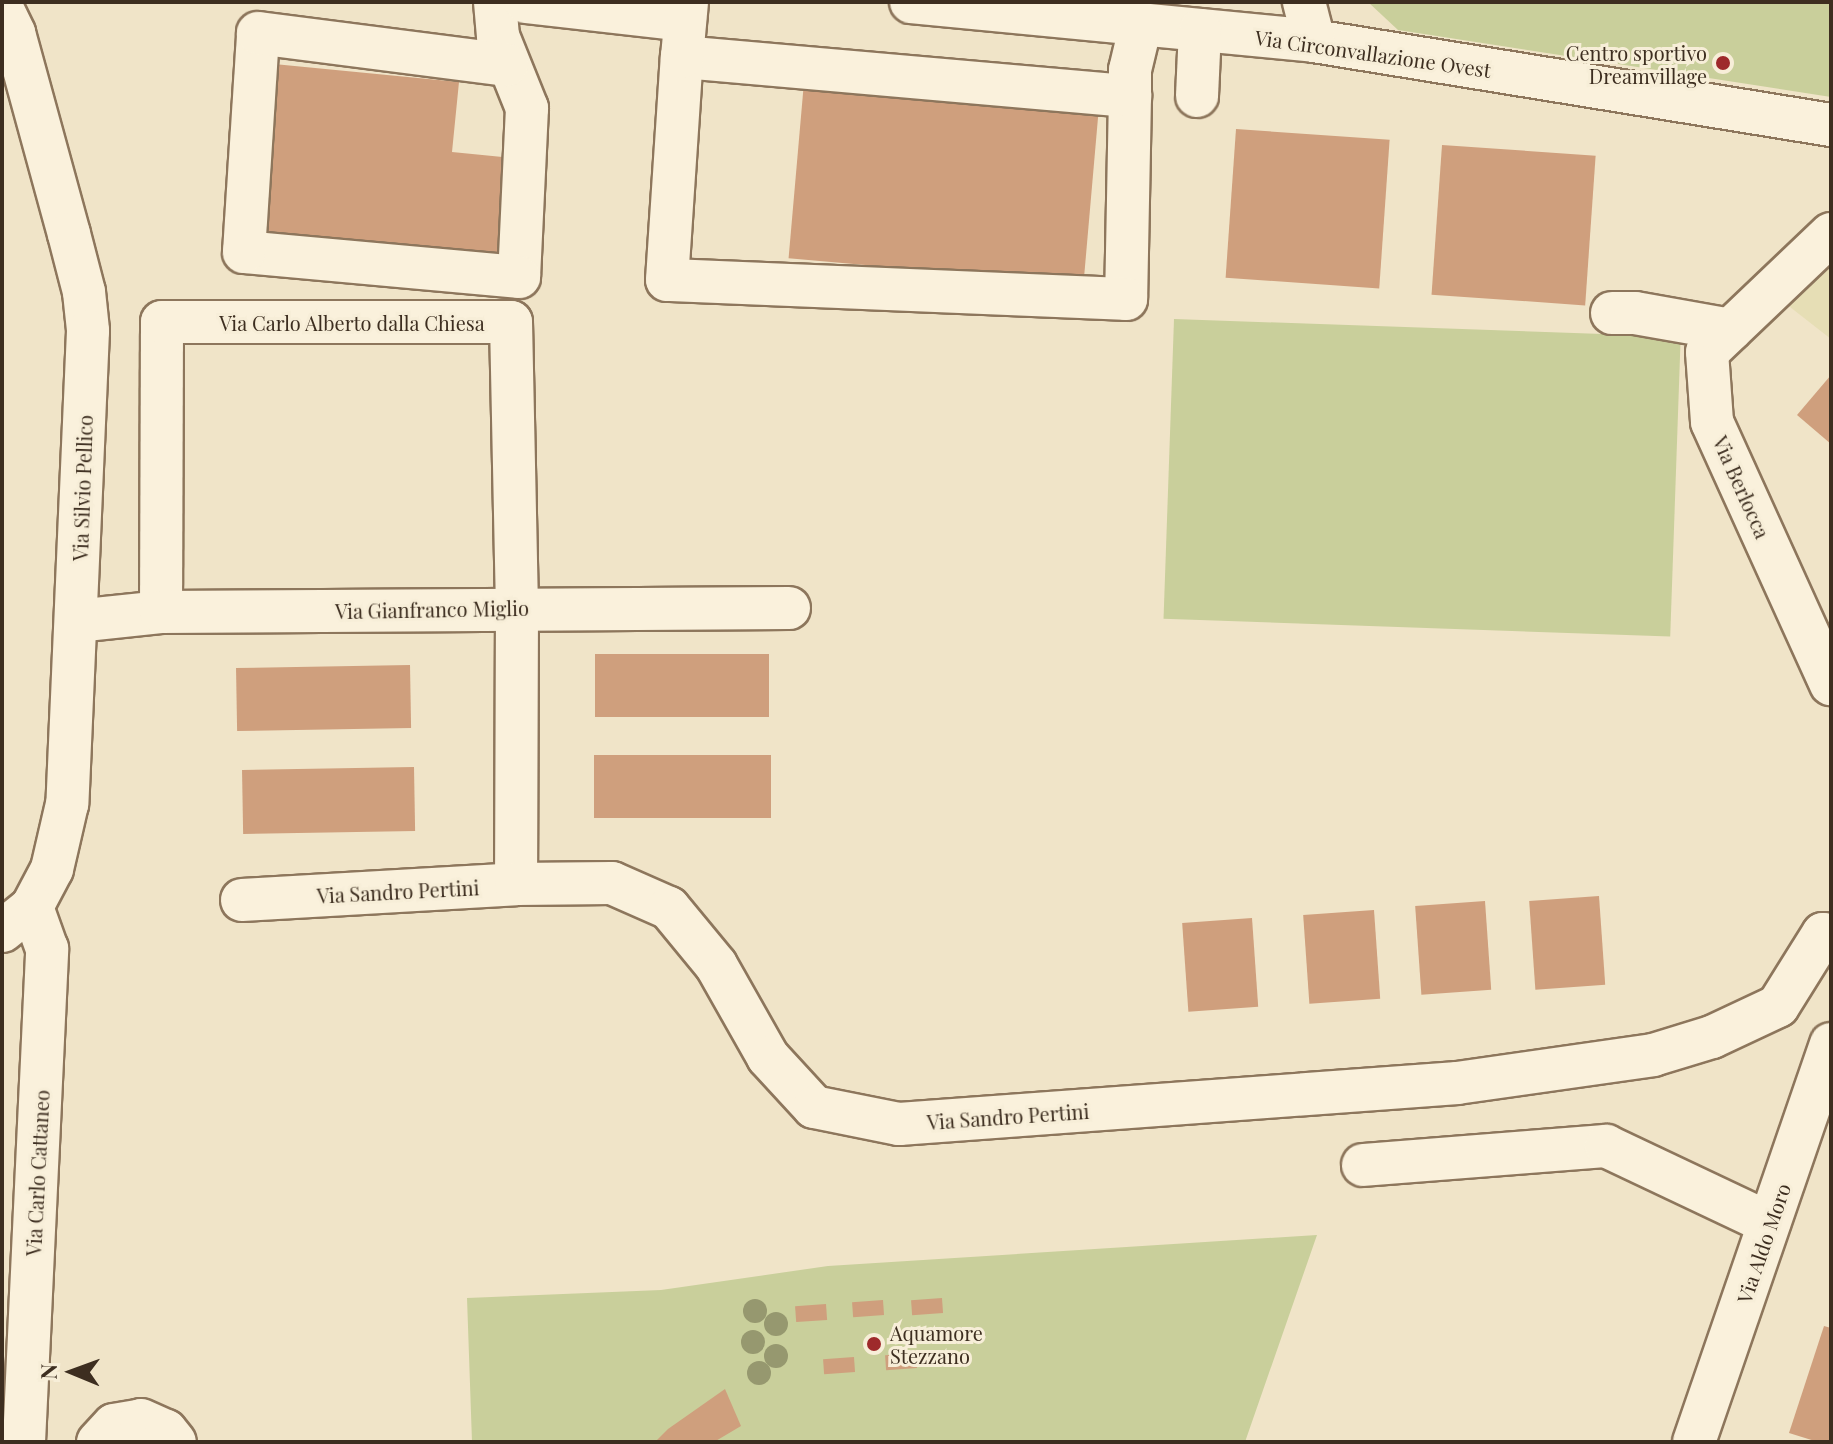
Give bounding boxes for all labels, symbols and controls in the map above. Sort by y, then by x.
street label: Via Circonvallazione Ovest [1253,25,1493,81]
place label: Centro sportivo Dreamvillage [1566,40,1707,87]
marker: Centro sportivo Dreamvillage [1714,54,1732,72]
street label: Via Carlo Alberto dalla Chiesa [219,310,485,334]
street label: Via Silvio Pellico [67,414,97,562]
street label: Via Berlocca [1709,432,1775,542]
street label: Via Gianfranco Miglio [335,595,529,623]
street label: Via Sandro Pertini [316,875,480,907]
street label: Via Carlo Cattaneo [21,1089,53,1257]
street label: Via Sandro Pertini [926,1098,1090,1134]
street label: Via Aldo Moro [1731,1180,1795,1306]
place label: Aquamore Stezzano [890,1320,983,1367]
north arrow [32,1332,112,1412]
marker: Aquamore Stezzano [865,1335,883,1353]
text: N [33,1363,63,1380]

